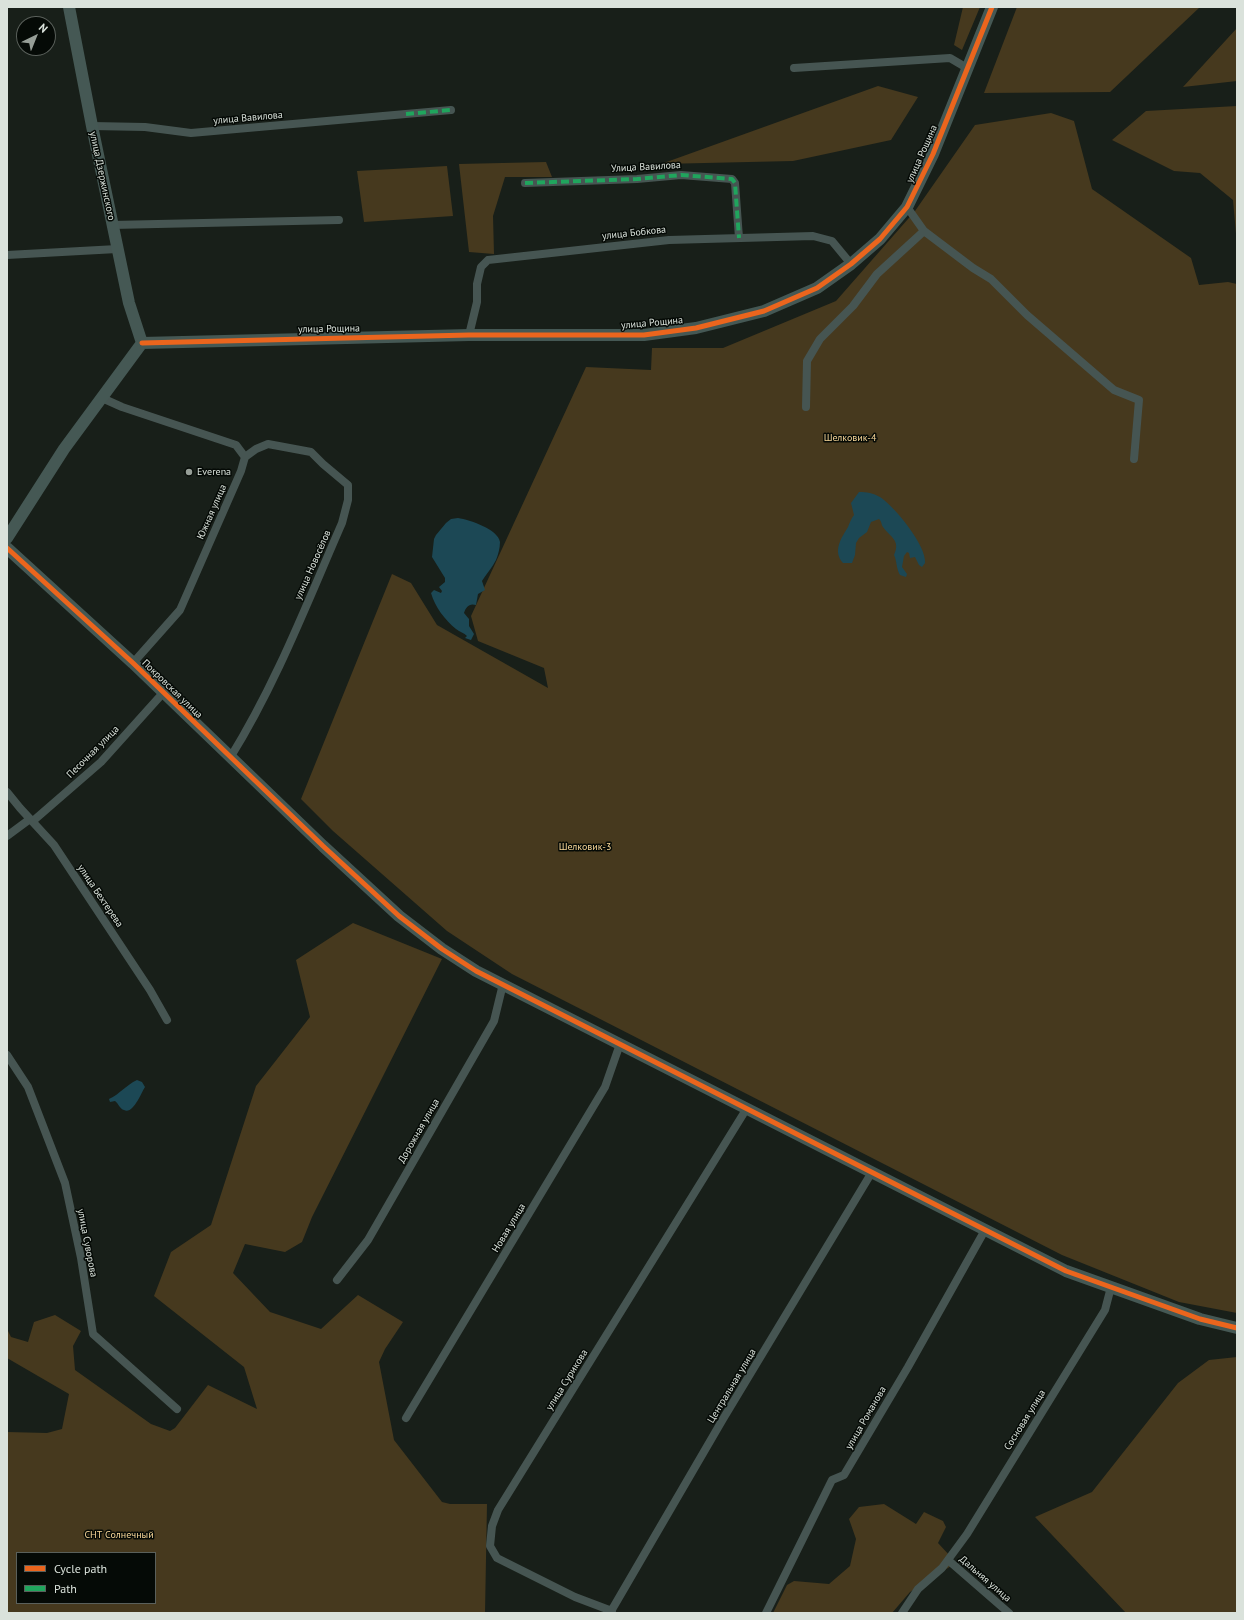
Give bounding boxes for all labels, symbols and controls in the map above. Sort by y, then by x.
north arrow [16,16,56,56]
text: N [36,20,51,36]
street label: улица Вавилова [213,109,283,127]
street label: улица Рощина [904,123,940,185]
street label: улица Дзержинского [87,130,117,222]
street label: Улица Вавилова [611,159,681,175]
street label: улица Бобкова [601,224,667,242]
street label: улица Рощина [621,314,683,332]
street label: улица Рощина [298,322,360,336]
park label: Шелковик-4 [824,432,876,444]
place label: Everena [197,466,231,478]
marker: Everena [184,467,194,477]
street label: Южная улица [195,483,229,541]
street label: улица Новосёлов [292,528,334,602]
street label: Покровская улица [139,657,205,721]
street label: Песочная улица [64,723,122,781]
park label: Шелковик-3 [559,841,611,853]
street label: улица Бехтерева [75,862,125,930]
street label: Дорожная улица [396,1097,442,1165]
street label: Новая улица [490,1201,528,1255]
street label: улица Суворова [74,1208,100,1278]
street label: улица Сурикова [544,1347,590,1413]
street label: Центральная улица [705,1347,759,1425]
street label: улица Романова [843,1384,889,1452]
street label: Сосновая улица [1002,1388,1048,1452]
park label: СНТ Солнечный [84,1529,154,1541]
legend [16,1552,156,1604]
street label: Дальняя улица [957,1553,1013,1605]
text: Cycle path [54,1561,107,1576]
text: Path [54,1581,77,1596]

